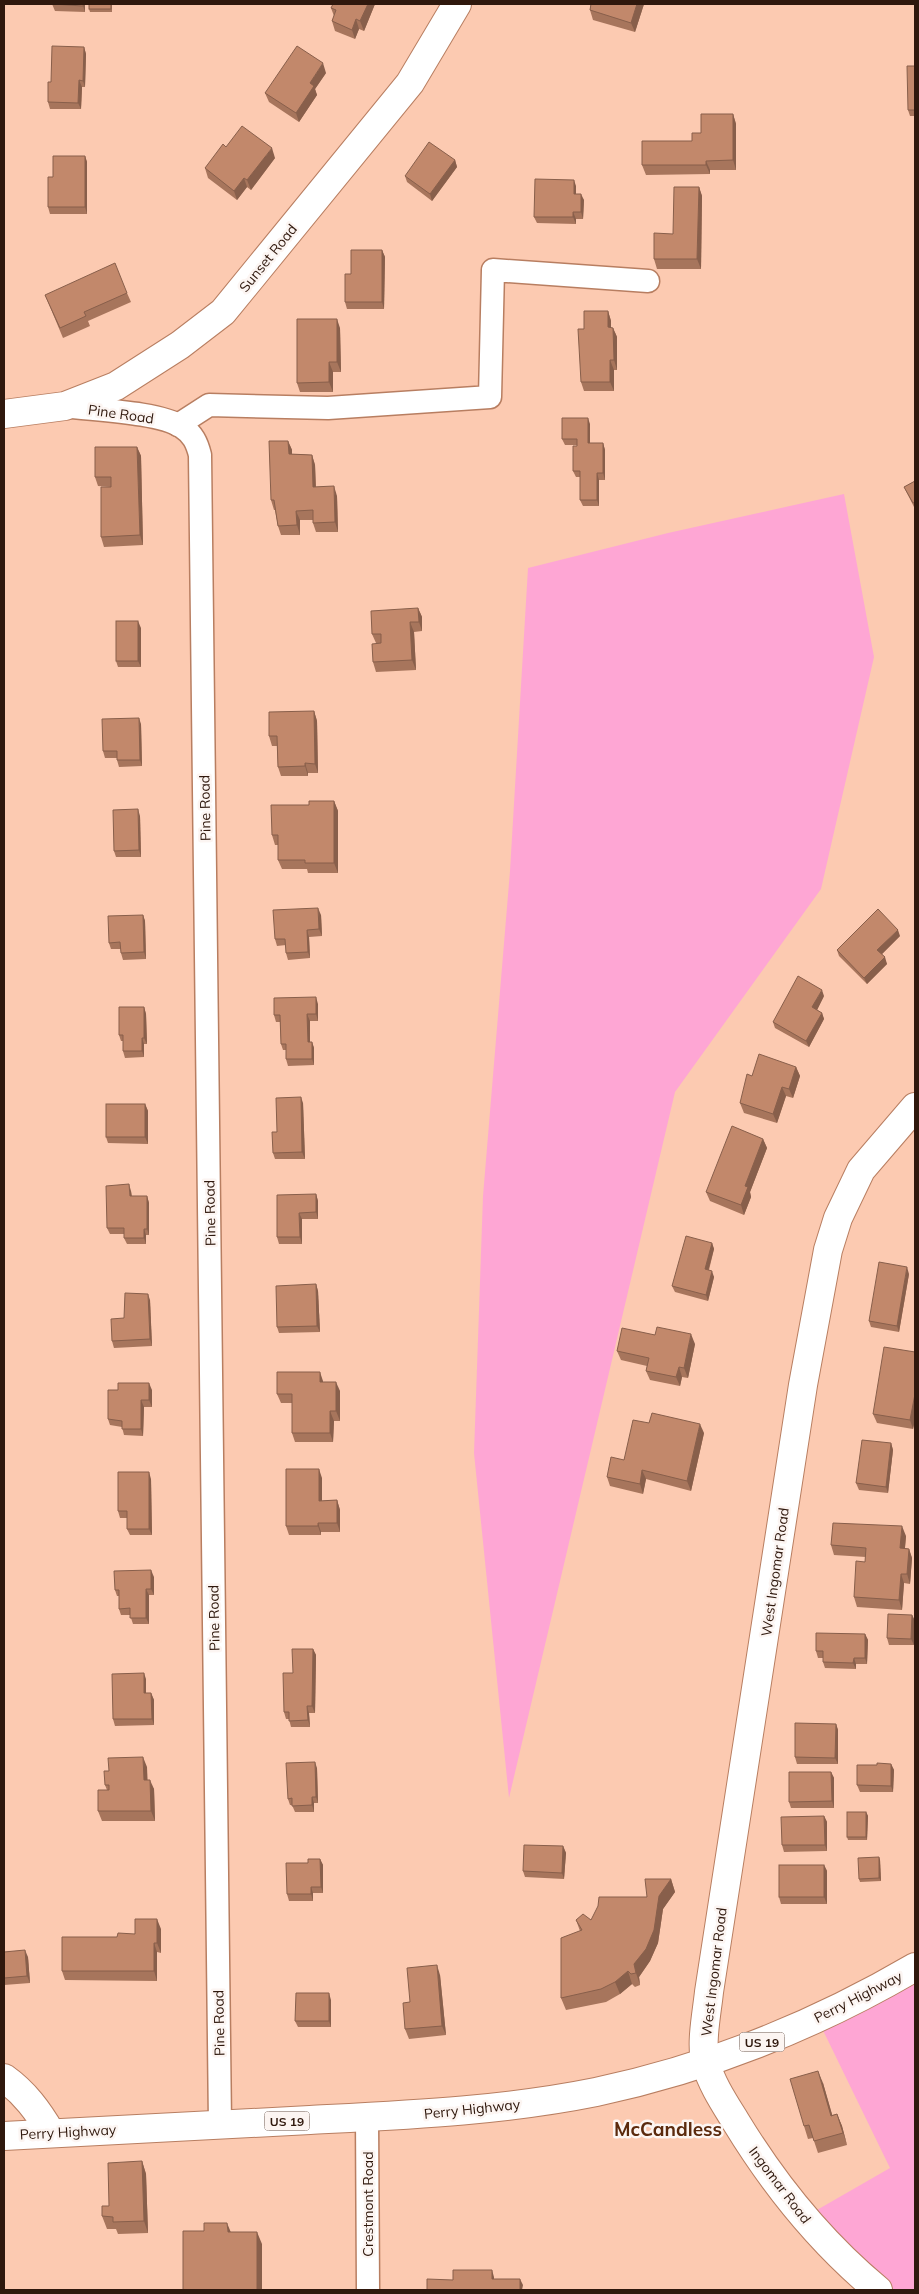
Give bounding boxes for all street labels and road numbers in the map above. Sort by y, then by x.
street label: Sunset Road [235,220,301,296]
street label: Pine Road [87,400,155,428]
street label: Pine Road [195,775,215,841]
street label: Pine Road [200,1180,220,1246]
street label: West Ingomar Road [757,1506,793,1638]
street label: Pine Road [204,1585,224,1651]
street label: West Ingomar Road [697,1906,731,2038]
street label: Perry Highway [811,1967,906,2027]
street label: Pine Road [209,1990,229,2056]
road number: US 19 [740,2032,784,2052]
street label: Perry Highway [423,2095,521,2123]
road number: US 19 [264,2112,310,2130]
street label: Perry Highway [19,2120,117,2144]
street label: Ingomar Road [745,2143,815,2227]
street label: Crestmont Road [359,2151,377,2257]

